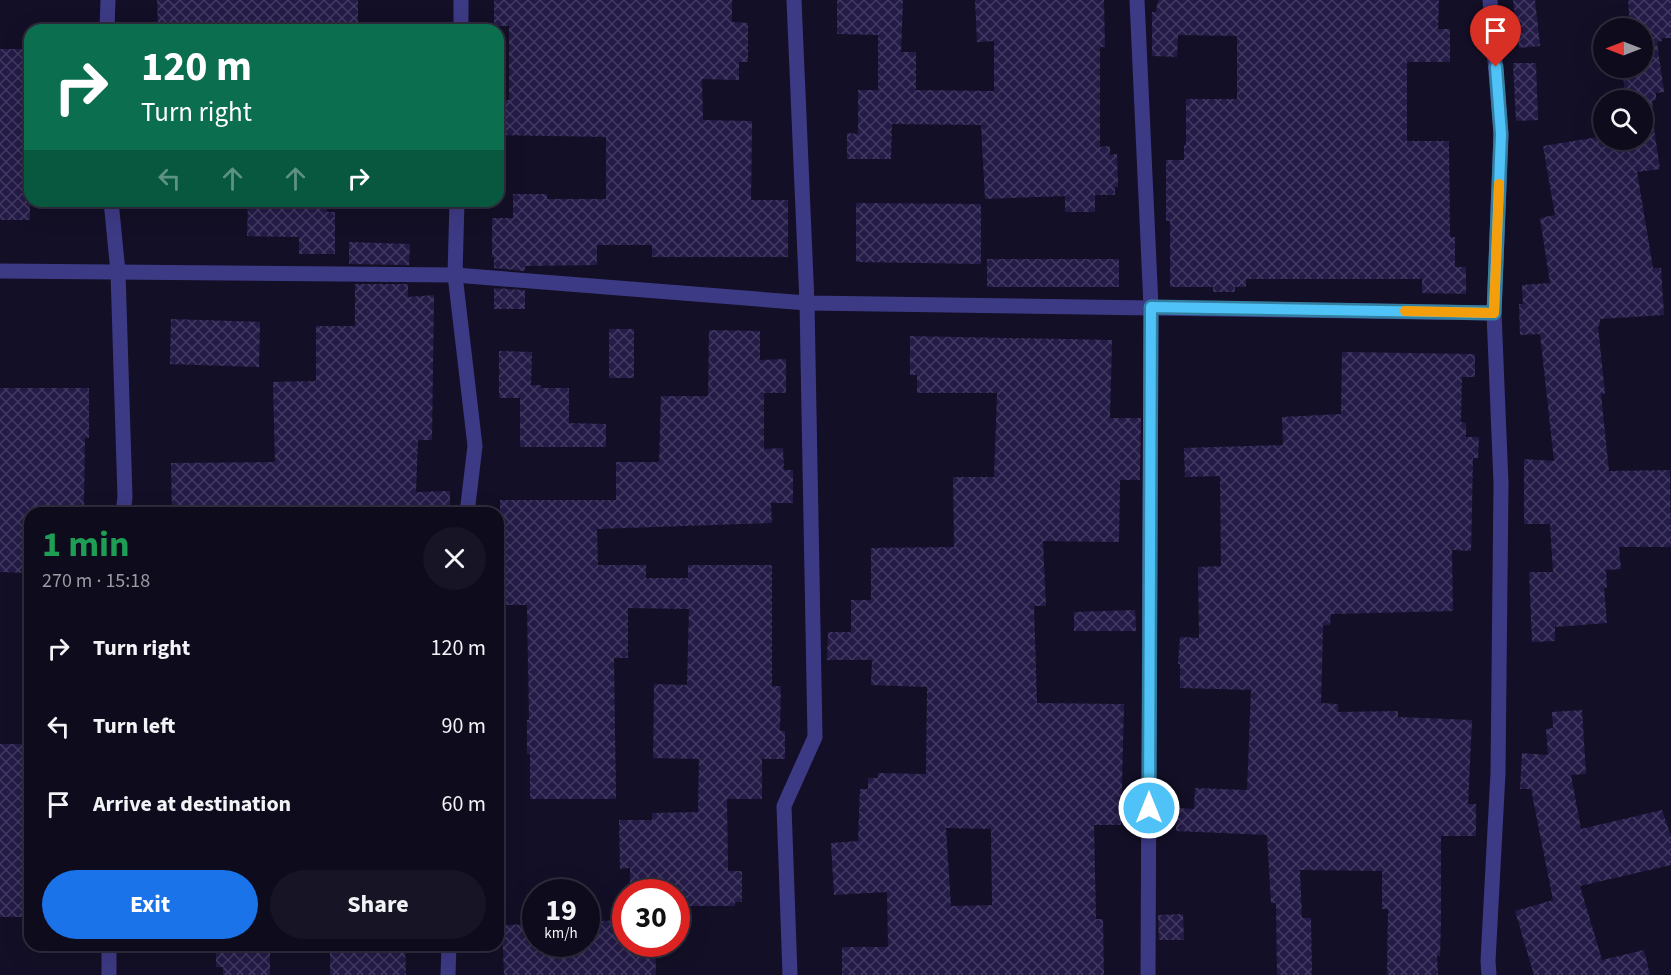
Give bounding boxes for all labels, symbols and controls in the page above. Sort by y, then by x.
pin [1470,5,1521,67]
icon: arrive [1479,14,1512,47]
north arrow [1593,18,1653,78]
map controls [1593,18,1653,150]
text: 120 m [141,37,252,97]
icon: right [42,48,120,126]
button: search [1593,90,1653,150]
text: Turn right [141,93,252,132]
icon: left [153,162,186,195]
icon: ahead [216,162,249,195]
icon: ahead [279,162,312,195]
icon: right [342,162,375,195]
text: 1 min [42,519,130,570]
button: close [423,527,486,590]
text: 270 m · 15:18 [42,567,150,595]
icon: right [42,632,75,665]
text: Turn right [93,632,190,664]
text: 120 m [431,632,486,664]
icon: left [42,710,75,743]
text: Turn left [93,710,175,742]
text: 90 m [441,710,486,742]
position arrow [1117,776,1181,840]
icon: arrive [42,788,75,821]
text: Arrive at destination [93,788,291,820]
text: 60 m [441,788,486,820]
button: Exit [42,870,258,939]
button: Share [270,870,486,939]
speed limit sign: 30 [612,879,690,957]
text: 19 [545,889,577,932]
text: km/h [544,923,578,944]

